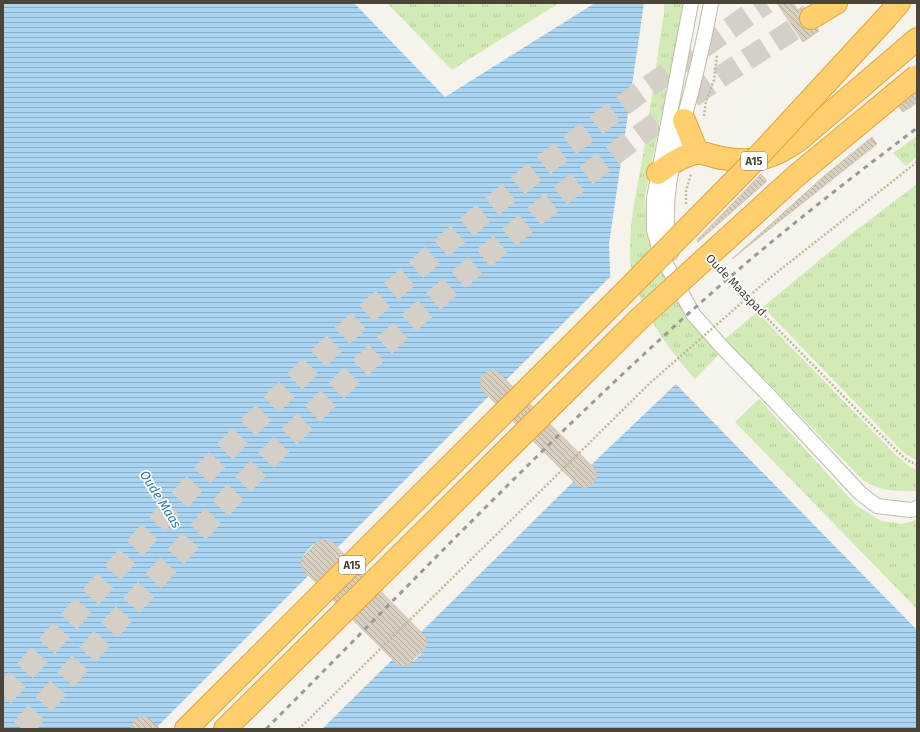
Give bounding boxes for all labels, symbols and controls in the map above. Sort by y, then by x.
road number: A15 [741,152,767,170]
street label: Oude Maaspad [703,251,769,319]
water label: Oude Maas [137,468,184,531]
road number: A15 [339,556,365,574]

